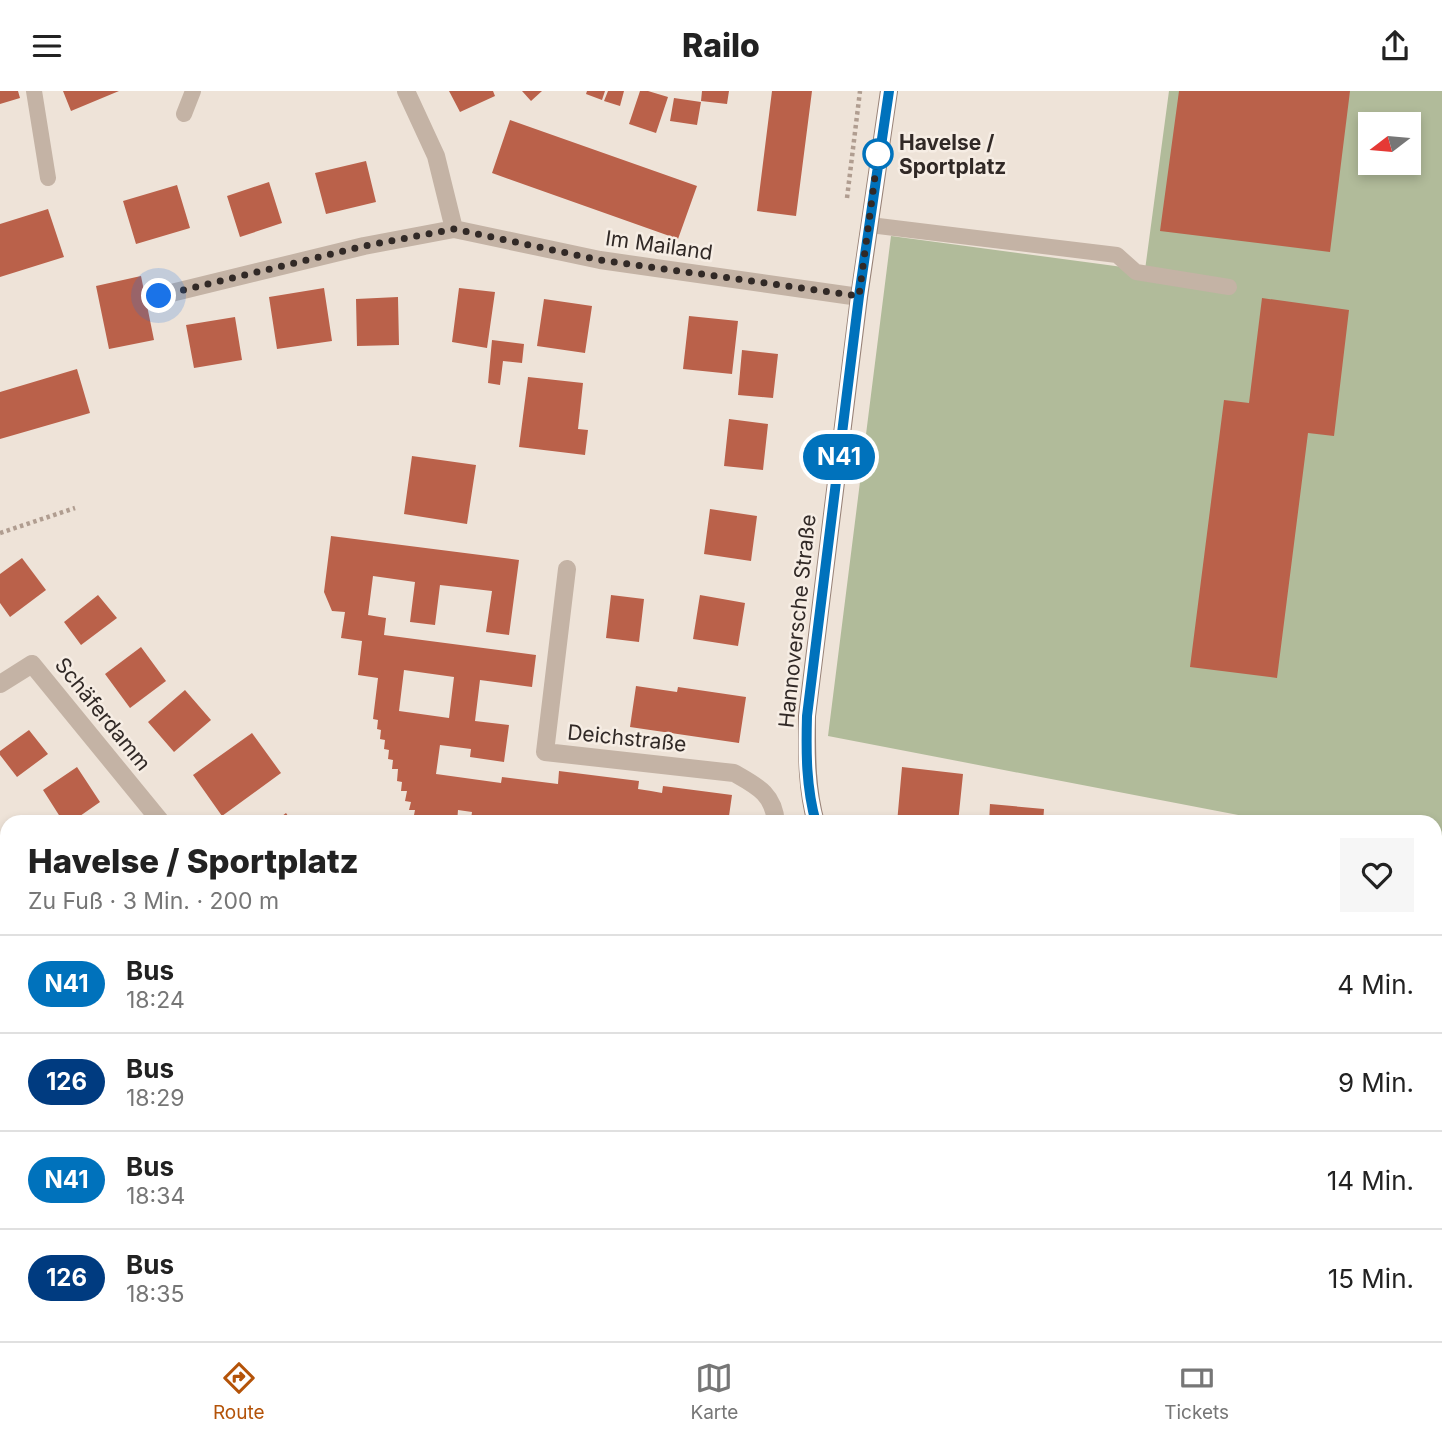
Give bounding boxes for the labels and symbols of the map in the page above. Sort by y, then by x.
north arrow [1358,112,1421,175]
place label: Havelse / Sportplatz [899,130,1006,179]
marker: Havelse / Sportplatz [863,139,893,169]
street label: Im Mailand [604,225,714,265]
your location [141,278,176,313]
line badge: N41 [799,434,879,480]
street label: Hannoversche Straße [773,513,821,729]
street label: Schäferdamm [50,652,156,776]
street label: Deichstraße [566,719,688,757]

